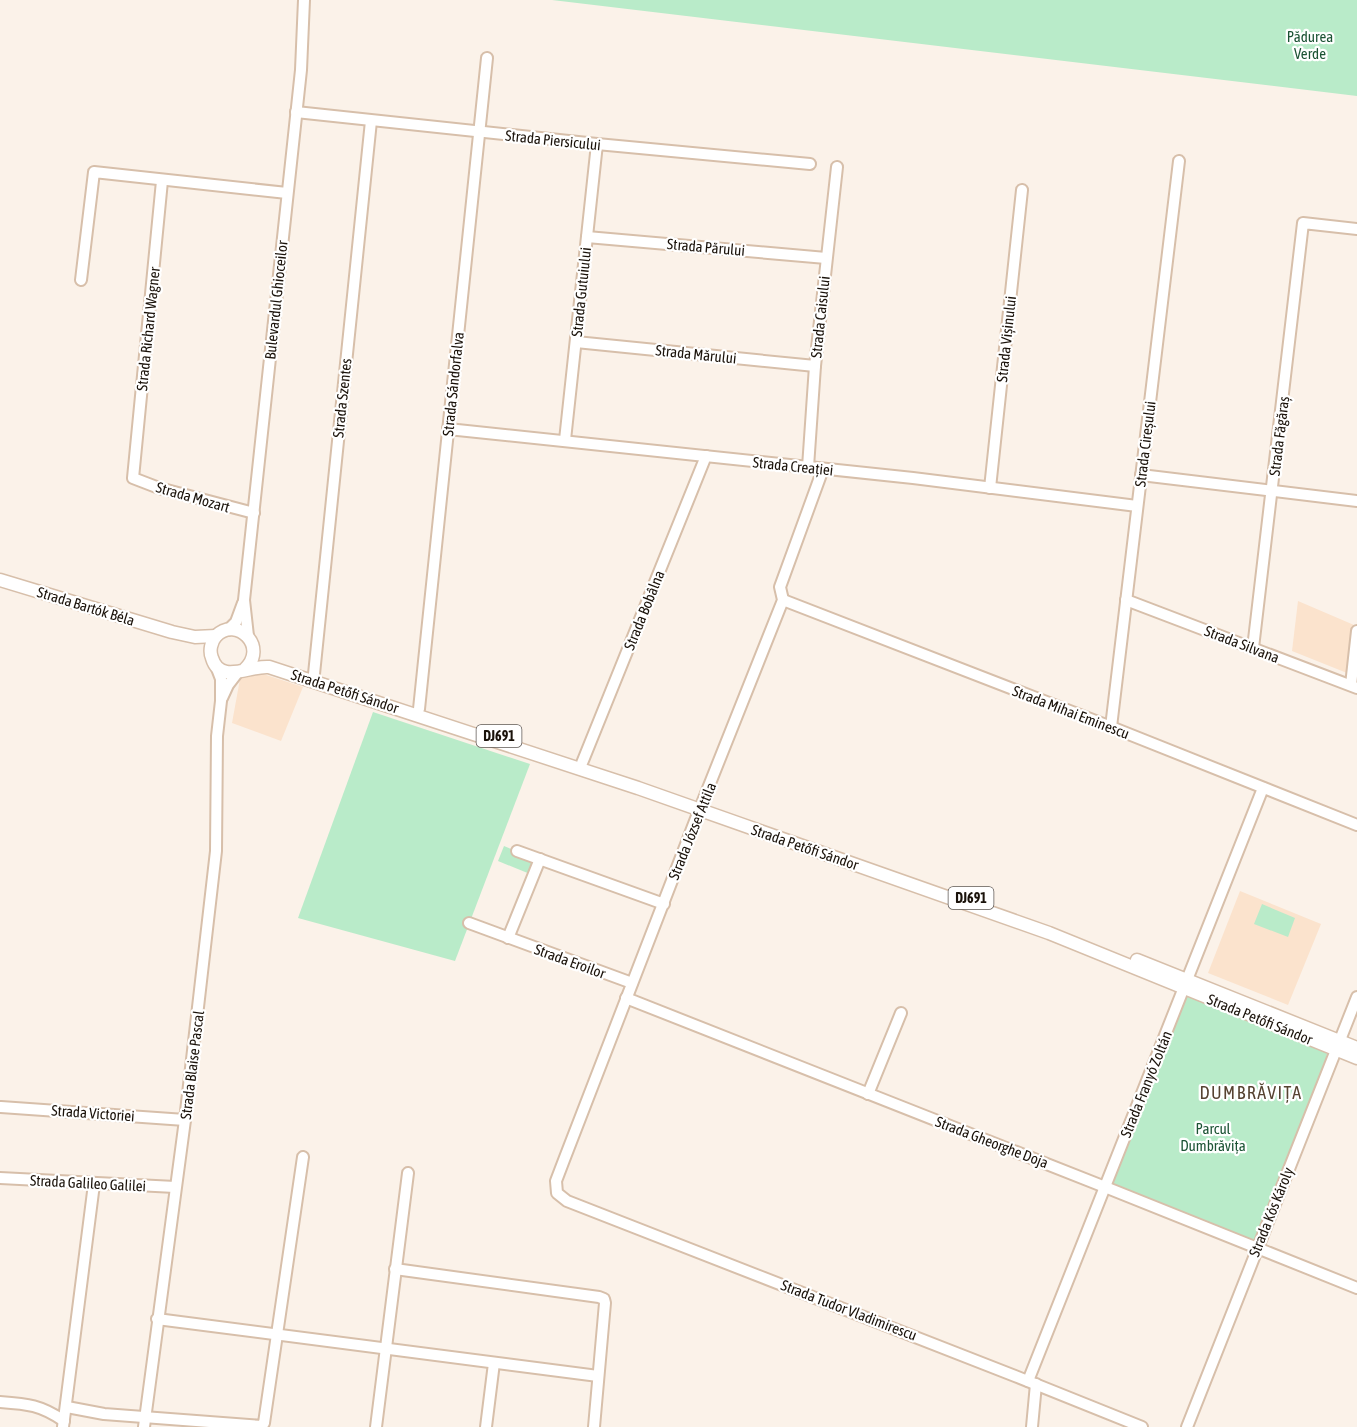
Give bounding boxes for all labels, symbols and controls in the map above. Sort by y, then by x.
park label: Pădurea Verde [1287,28,1333,62]
street label: Strada Piersicului [504,127,602,153]
street label: Strada Părului [666,235,746,259]
street label: Bulevardul Ghioceilor [261,239,291,360]
street label: Strada Gutuiului [568,246,594,338]
street label: Strada Richard Wagner [133,266,163,392]
street label: Strada Caisului [807,275,833,359]
street label: Strada Vișinului [993,295,1019,383]
street label: Strada Sándorfalva [439,331,467,437]
street label: Strada Mărului [655,341,737,367]
street label: Strada Szentes [329,357,355,439]
street label: Strada Făgăraș [1266,395,1292,477]
street label: Strada Cireșului [1131,400,1159,488]
street label: Strada Creației [752,453,834,479]
street label: Strada Mozart [154,478,232,516]
street label: Strada Bobâlna [620,568,668,652]
street label: Strada Bartók Béla [35,583,137,629]
street label: Strada Silvana [1202,622,1282,666]
street label: Strada Petőfi Sándor [289,666,401,717]
street label: Strada Mihai Eminescu [1010,682,1132,742]
road number: DJ691 [476,725,522,747]
street label: Strada József Attila [665,780,719,882]
street label: Strada Petőfi Sándor [749,821,861,873]
road number: DJ691 [948,887,994,909]
street label: Strada Eroilor [532,940,608,982]
street label: Strada Petőfi Sándor [1205,990,1316,1048]
street label: Strada Blaise Pascal [177,1010,207,1120]
street label: Strada Franyó Zoltán [1117,1028,1175,1140]
district label: DUMBRĂVIȚA [1199,1082,1303,1103]
street label: Strada Victoriei [51,1102,135,1124]
street label: Strada Gheorghe Doja [933,1113,1051,1171]
park label: Parcul Dumbrăvița [1180,1120,1246,1154]
street label: Strada Kós Károly [1245,1165,1297,1259]
street label: Strada Galileo Galilei [29,1171,147,1195]
street label: Strada Tudor Vladimirescu [779,1276,919,1344]

